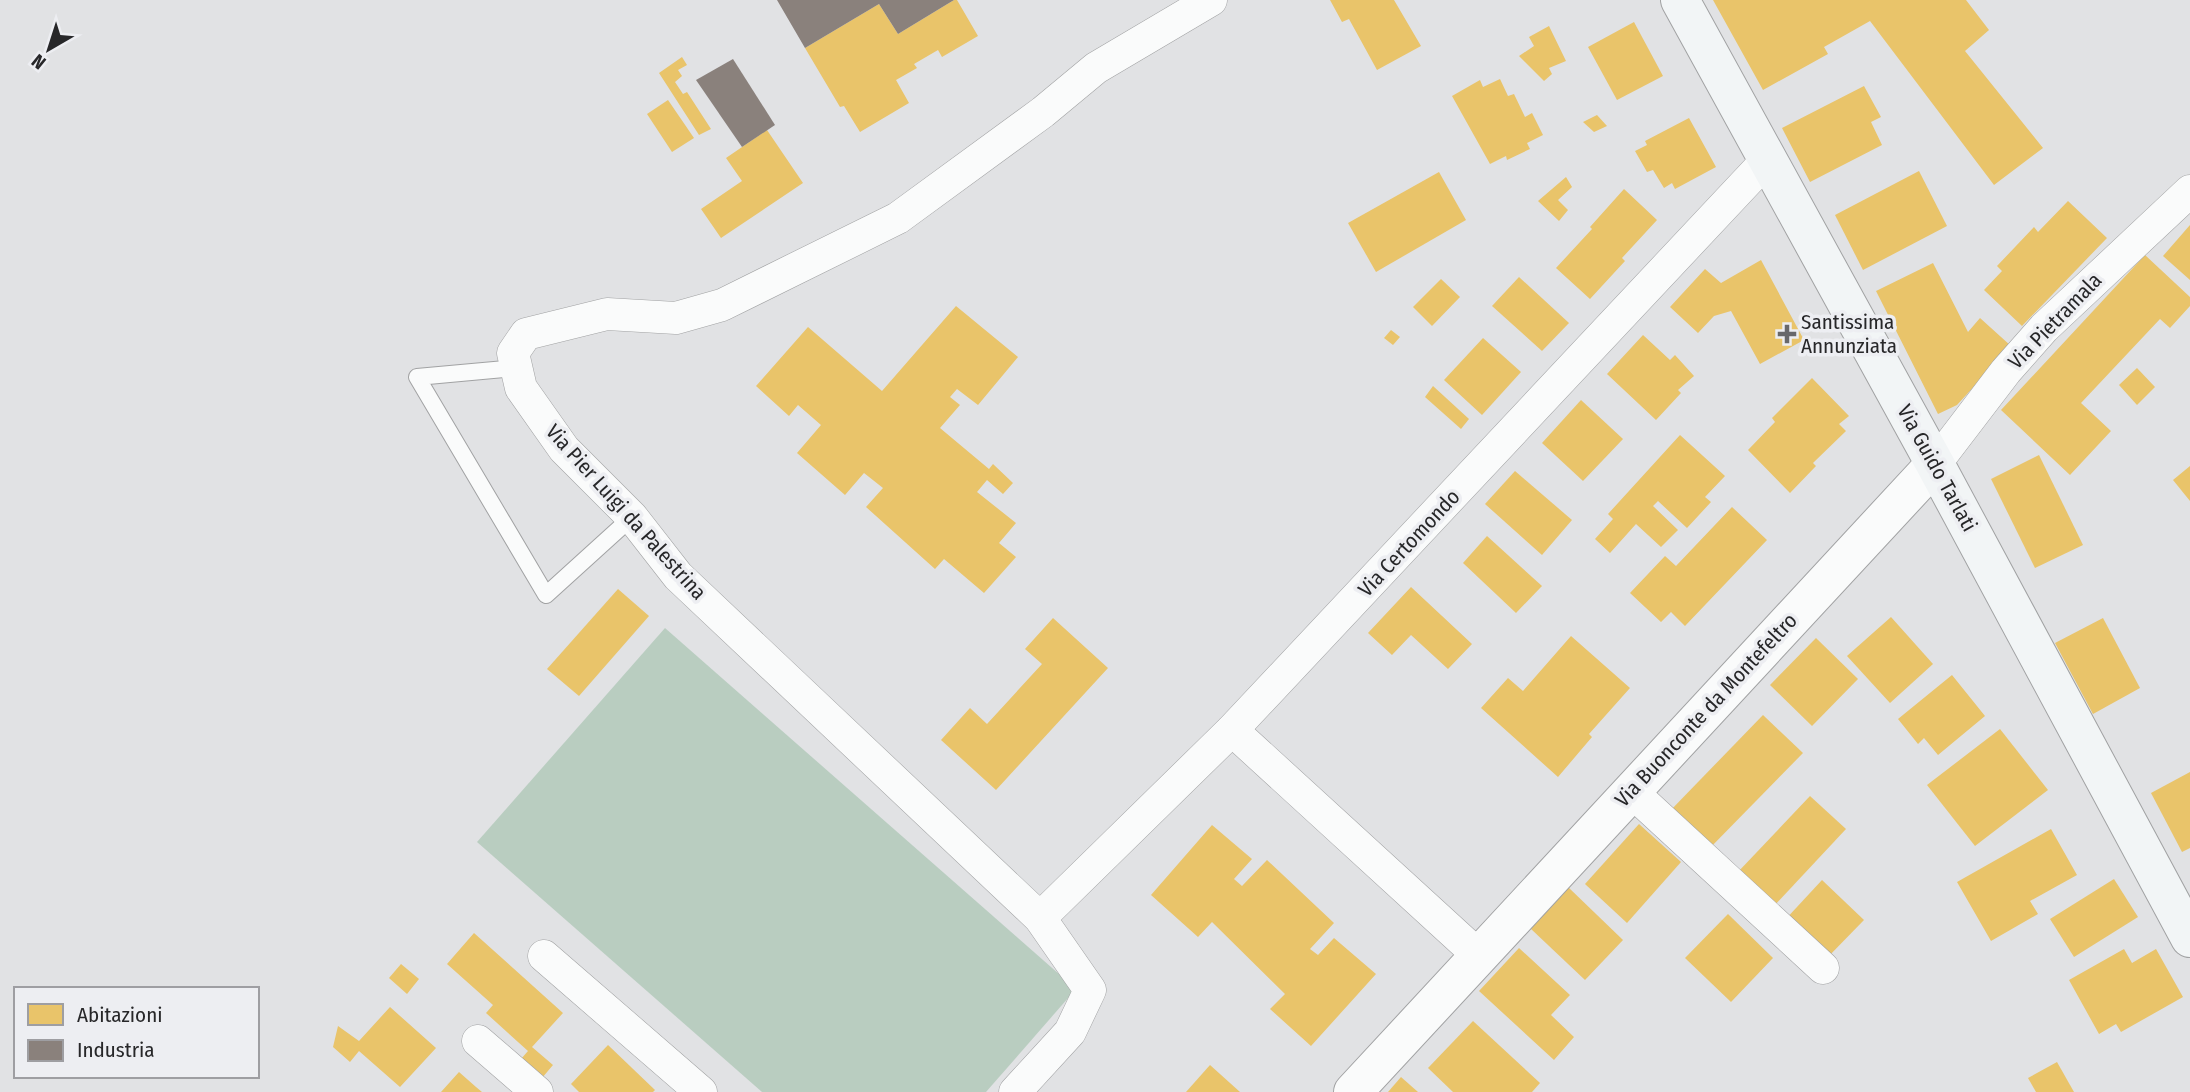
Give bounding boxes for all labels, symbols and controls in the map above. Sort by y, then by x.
north arrow [14,14,84,84]
text: N [27,49,50,74]
street label: Via Pietramala [2003,267,2107,375]
place label: Santissima Annunziata [1801,309,1897,359]
marker: Santissima Annunziata [1779,326,1795,342]
street label: Via Guido Tarlati [1891,400,1983,536]
street label: Via Pier Luigi da Palestrina [540,419,712,605]
street label: Via Certomondo [1353,484,1465,602]
street label: Via Buonconte da Montefeltro [1609,608,1803,812]
legend [14,987,259,1078]
text: Abitazioni [77,1002,163,1028]
text: Industria [77,1037,155,1063]

